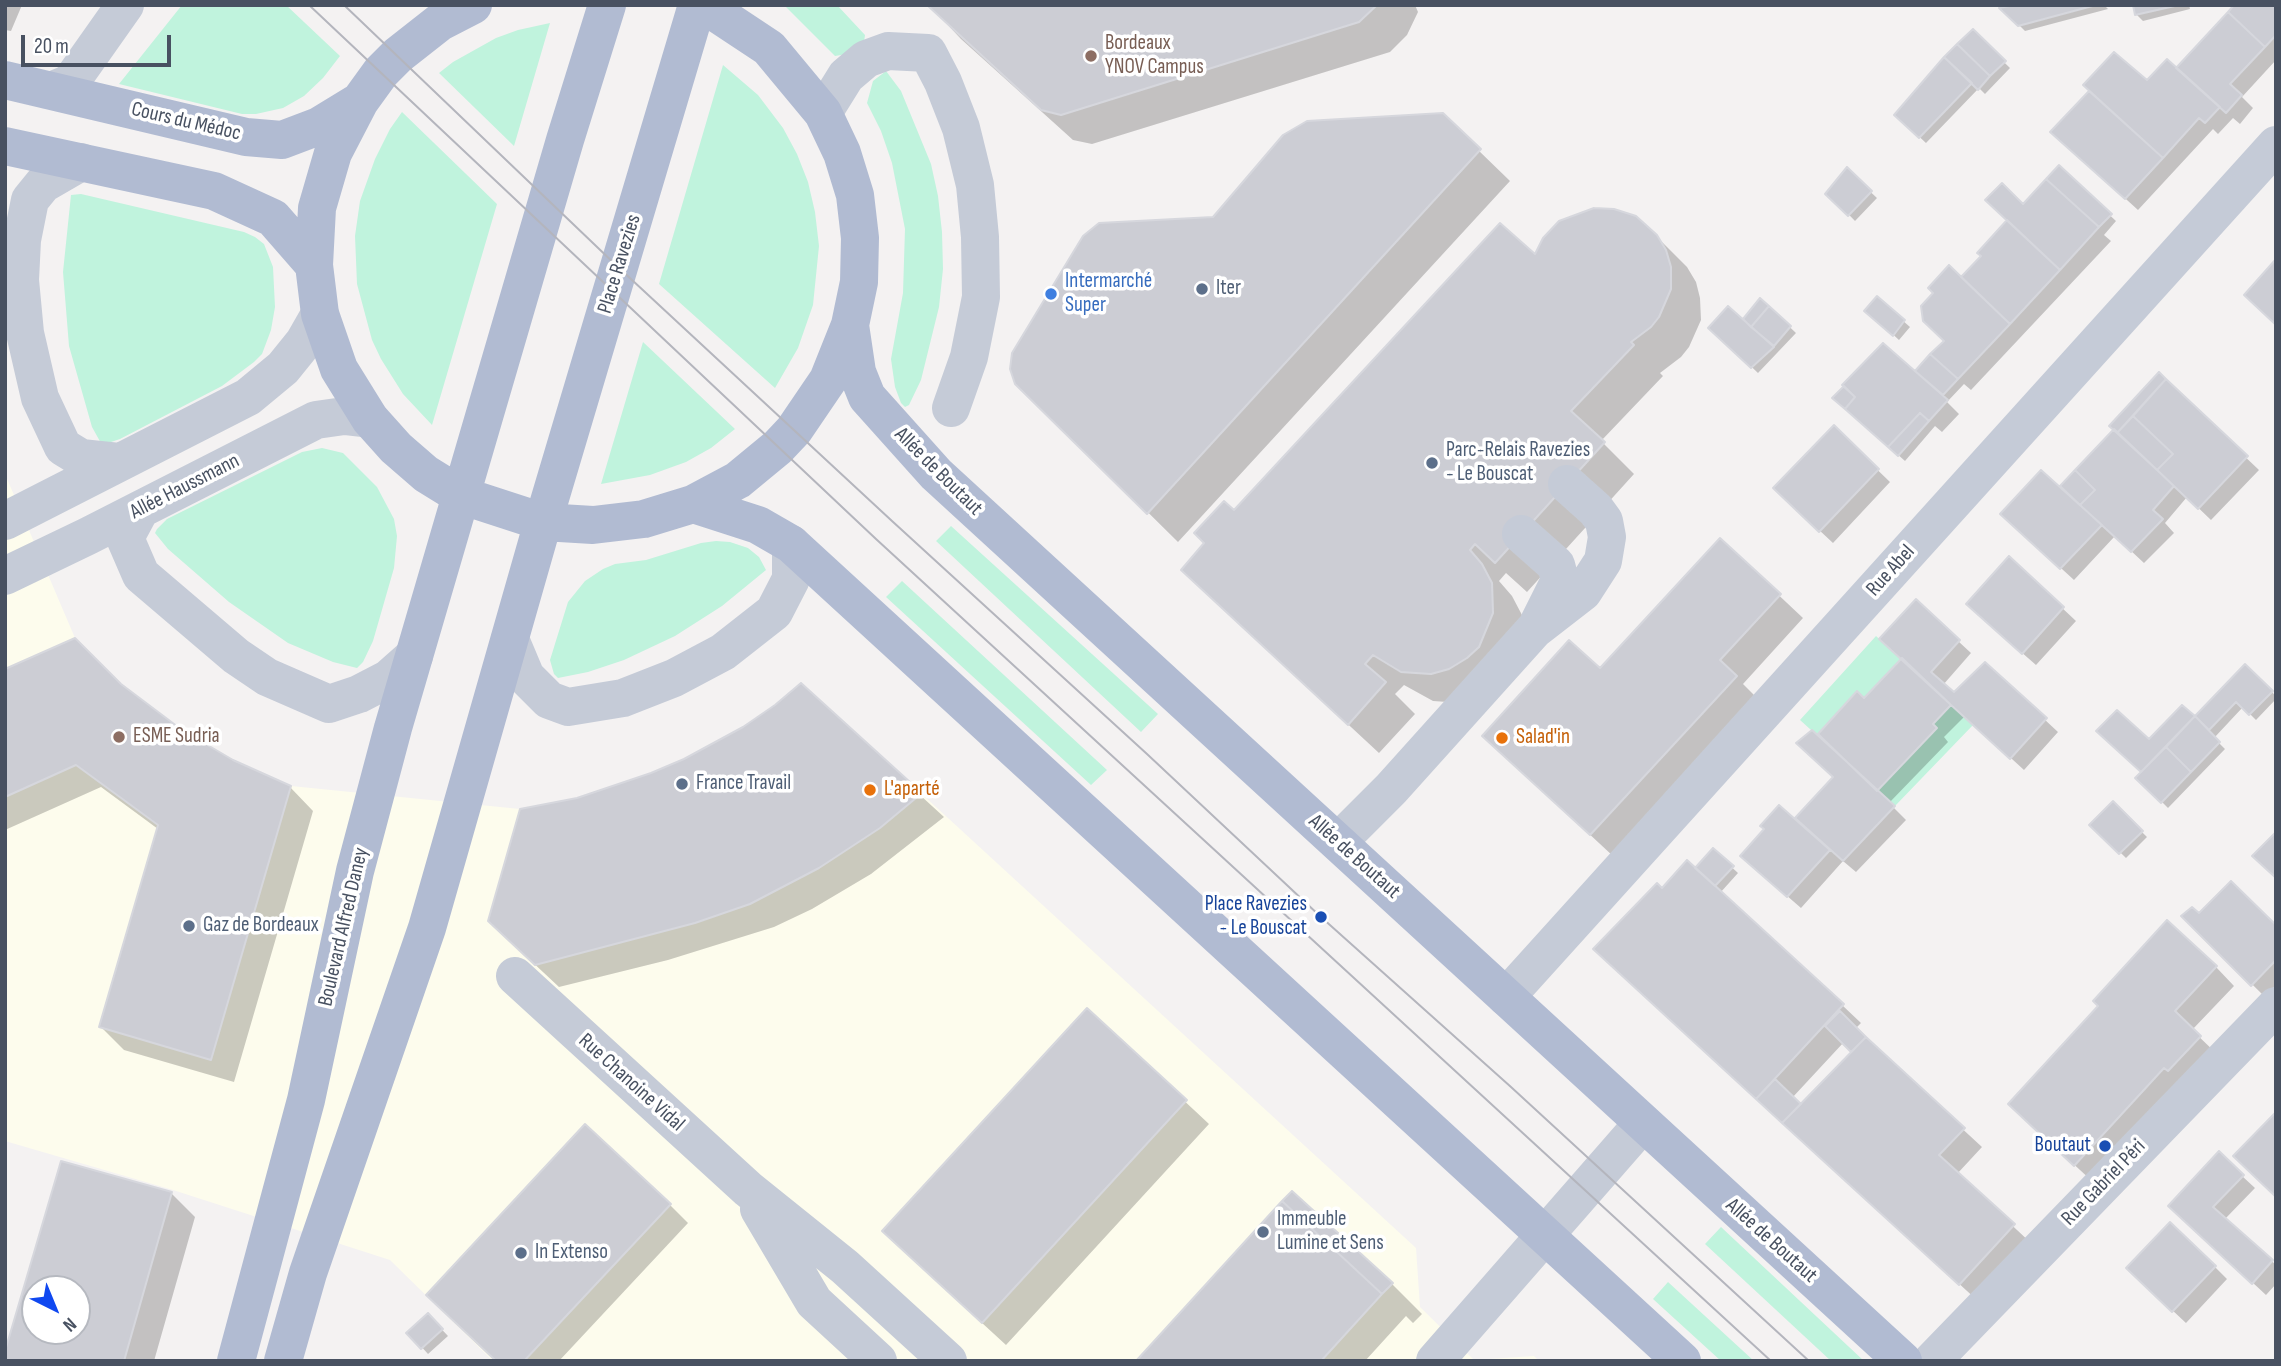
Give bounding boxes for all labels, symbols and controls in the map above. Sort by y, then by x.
scale bar [24,21,175,65]
place label: Bordeaux YNOV Campus [1105,31,1204,81]
text: 20 m [34,34,69,59]
marker: Bordeaux YNOV Campus [1083,48,1099,64]
street label: Cours du Médoc [129,97,243,147]
street label: Place Ravezies [593,211,647,317]
place label: Intermarché Super [1065,269,1152,319]
place label: Iter [1216,276,1241,302]
marker: Iter [1194,281,1210,297]
marker: Intermarché Super [1043,286,1059,302]
street label: Allée de Boutaut [889,423,987,521]
place label: Parc-Relais Ravezies - Le Bouscat [1446,438,1590,488]
street label: Allée Haussmann [126,449,244,525]
marker: Parc-Relais Ravezies - Le Bouscat [1424,455,1440,471]
street label: Rue Abel [1861,540,1921,602]
place label: ESME Sudria [133,724,220,750]
place label: Salad'in [1516,725,1570,751]
marker: ESME Sudria [111,729,127,745]
marker: Salad'in [1494,730,1510,746]
place label: France Travail [696,771,791,797]
marker: France Travail [674,776,690,792]
place label: L'aparté [884,777,940,803]
marker: L'aparté [862,782,878,798]
street label: Allée de Boutaut [1303,809,1405,905]
street label: Boulevard Alfred Daney [314,845,374,1009]
place label: Place Ravezies - Le Bouscat [1205,892,1307,942]
marker: Place Ravezies - Le Bouscat [1313,909,1329,925]
place label: Gaz de Bordeaux [203,913,319,939]
marker: Gaz de Bordeaux [181,918,197,934]
street label: Rue Chanoine Vidal [573,1029,689,1137]
place label: Boutaut [2035,1133,2091,1159]
street label: Rue Gabriel Péri [2057,1135,2151,1231]
marker: Boutaut [2097,1138,2113,1154]
street label: Allée de Boutaut [1720,1193,1822,1289]
place label: Immeuble Lumine et Sens [1277,1207,1384,1257]
marker: Immeuble Lumine et Sens [1255,1224,1271,1240]
place label: In Extenso [535,1240,608,1266]
marker: In Extenso [513,1245,529,1261]
north arrow [21,1275,91,1345]
text: N [58,1312,81,1336]

